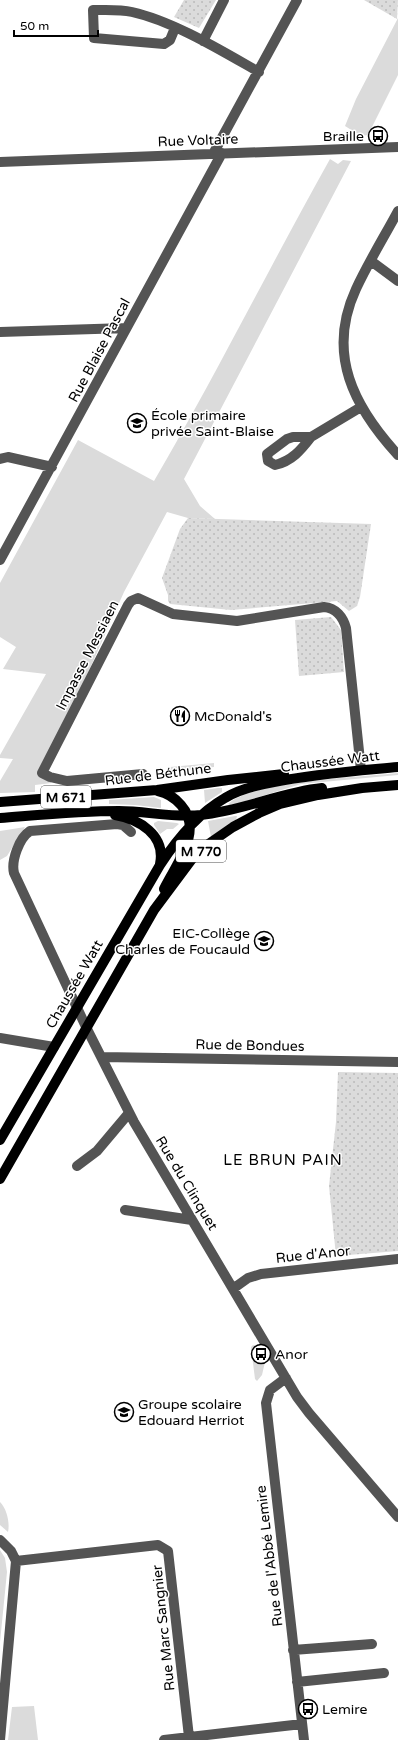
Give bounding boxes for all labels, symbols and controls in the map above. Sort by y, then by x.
scale bar [14,12,98,38]
text: 50 m [20,19,49,33]
bus stop icon: Braille [367,125,389,147]
place label: Braille [323,128,364,145]
street label: Rue Voltaire [157,131,239,150]
street label: Rue Blaise Pascal [65,295,134,405]
place label: École primaire privée Saint-Blaise [151,407,274,440]
school or university icon: École primaire privée Saint-Blaise [126,412,148,434]
street label: Impasse Messiaen [52,598,122,713]
restaurant icon: McDonald's [169,705,191,727]
place label: McDonald's [194,708,272,725]
street label: Chaussée Watt [280,747,381,776]
street label: Rue de Béthune [104,760,212,789]
road number: M 671 [41,786,91,808]
road number: M 770 [176,840,226,862]
place label: EIC-Collège Charles de Foucauld [115,925,250,958]
school or university icon: EIC-Collège Charles de Foucauld [253,930,275,952]
street label: Chaussée Watt [42,936,107,1032]
street label: Rue de Bondues [195,1036,305,1055]
street label: Rue du Clinquet [152,1133,222,1234]
district label: LE BRUN PAIN [223,1151,343,1169]
street label: Rue d'Anor [275,1242,352,1267]
bus stop icon: Anor [250,1343,272,1365]
place label: Anor [275,1346,308,1363]
place label: Groupe scolaire Edouard Herriot [138,1396,245,1429]
school or university icon: Groupe scolaire Edouard Herriot [113,1401,135,1423]
street label: Rue de l'Abbé Lemire [252,1484,287,1627]
street label: Rue Marc Sangnier [148,1563,179,1692]
bus stop icon: Lemire [297,1698,319,1720]
place label: Lemire [322,1701,367,1718]

